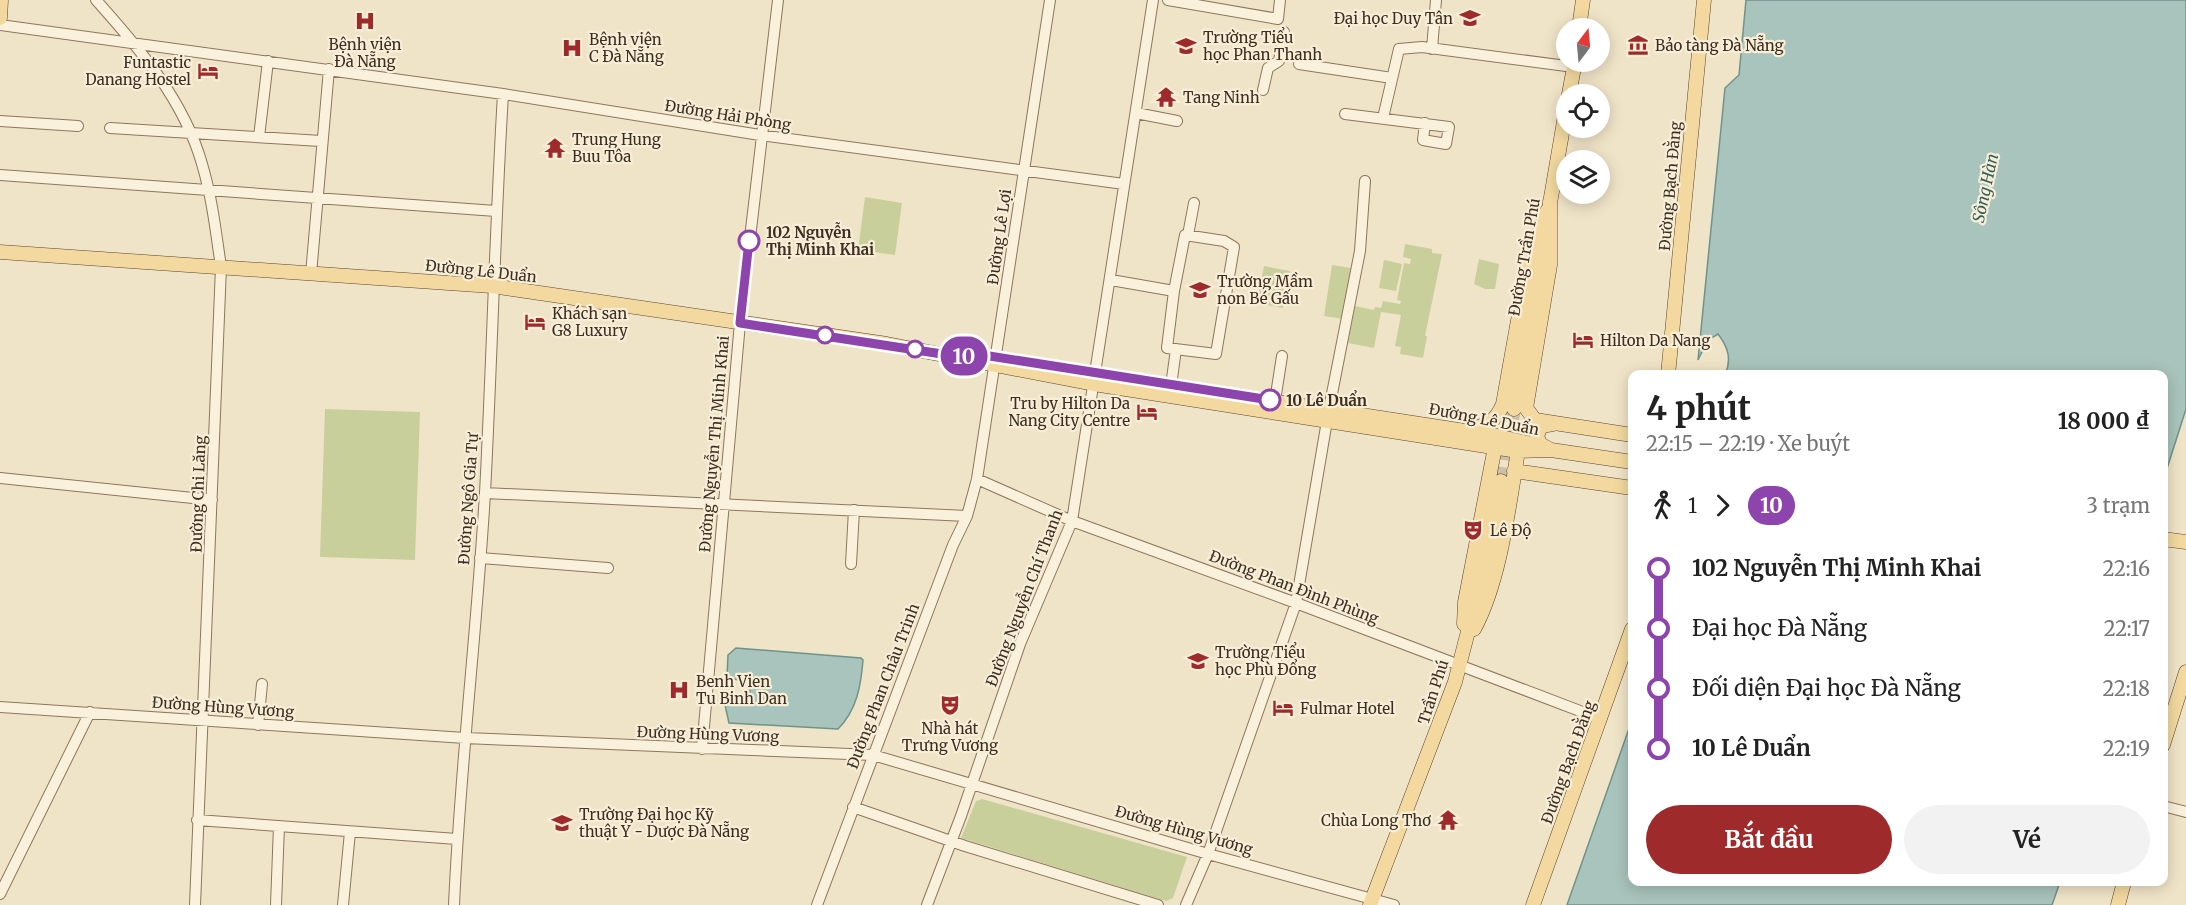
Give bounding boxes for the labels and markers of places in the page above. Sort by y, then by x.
school or university icon: Đại học Duy Tân [1458,6,1482,30]
hospital icon: Bệnh viện Đà Nẵng [353,9,377,33]
place label: Đại học Duy Tân [1334,9,1453,28]
place label: Trường Tiểu học Phan Thanh [1203,27,1322,64]
place label: Bệnh viện C Đà Nẵng [589,30,664,66]
museum icon: Bảo tàng Đà Nẵng [1626,33,1650,57]
school or university icon: Trường Tiểu học Phan Thanh [1174,34,1198,58]
place label: Bệnh viện Đà Nẵng [329,35,401,71]
place label: Bảo tàng Đà Nẵng [1655,35,1784,55]
hospital icon: Bệnh viện C Đà Nẵng [560,36,584,60]
place label: Funtastic Danang Hostel [85,53,191,89]
hotel icon: Funtastic Danang Hostel [196,59,220,83]
temple icon: Tang Ninh [1154,85,1178,109]
place label: Tang Ninh [1183,88,1260,107]
place label: Trung Hung Buu Tôa [572,130,661,166]
temple icon: Trung Hung Buu Tôa [543,136,567,160]
place label: 102 Nguyễn Thị Minh Khai [766,222,874,259]
marker: 102 Nguyễn Thị Minh Khai [738,230,760,252]
place label: Trường Mầm non Bé Gấu [1217,271,1313,308]
school or university icon: Trường Mầm non Bé Gấu [1188,278,1212,302]
place label: Khách sạn G8 Luxury [552,304,628,340]
hotel icon: Khách sạn G8 Luxury [523,310,547,334]
unlabelled marker [816,326,834,344]
hotel icon: Hilton Da Nang [1571,328,1595,352]
place label: Hilton Da Nang [1600,331,1710,350]
unlabelled marker [906,340,924,358]
marker: 10 Lê Duẩn [1259,389,1281,411]
place label: 10 Lê Duẩn [1286,390,1367,410]
place label: Tru by Hilton Da Nang City Centre [1008,394,1130,430]
hotel icon: Tru by Hilton Da Nang City Centre [1135,400,1159,424]
theatre icon: Lê Độ [1461,518,1485,542]
place label: Lê Độ [1490,521,1531,540]
place label: Trường Tiểu học Phù Đổng [1215,642,1316,679]
school or university icon: Trường Tiểu học Phù Đổng [1186,649,1210,673]
place label: Benh Vien Tu Binh Dan [696,672,787,708]
hospital icon: Benh Vien Tu Binh Dan [667,678,691,702]
theatre icon: Nhà hát Trưng Vương [938,693,962,717]
hotel icon: Fulmar Hotel [1271,696,1295,720]
place label: Fulmar Hotel [1300,699,1395,718]
place label: Nhà hát Trưng Vương [902,719,998,755]
place label: Trường Đại học Kỹ thuật Y - Dược Đà Nẵng [579,805,749,841]
temple icon: Chùa Long Thơ [1436,808,1460,832]
school or university icon: Trường Đại học Kỹ thuật Y - Dược Đà Nẵng [550,811,574,835]
place label: Chùa Long Thơ [1321,811,1431,830]

